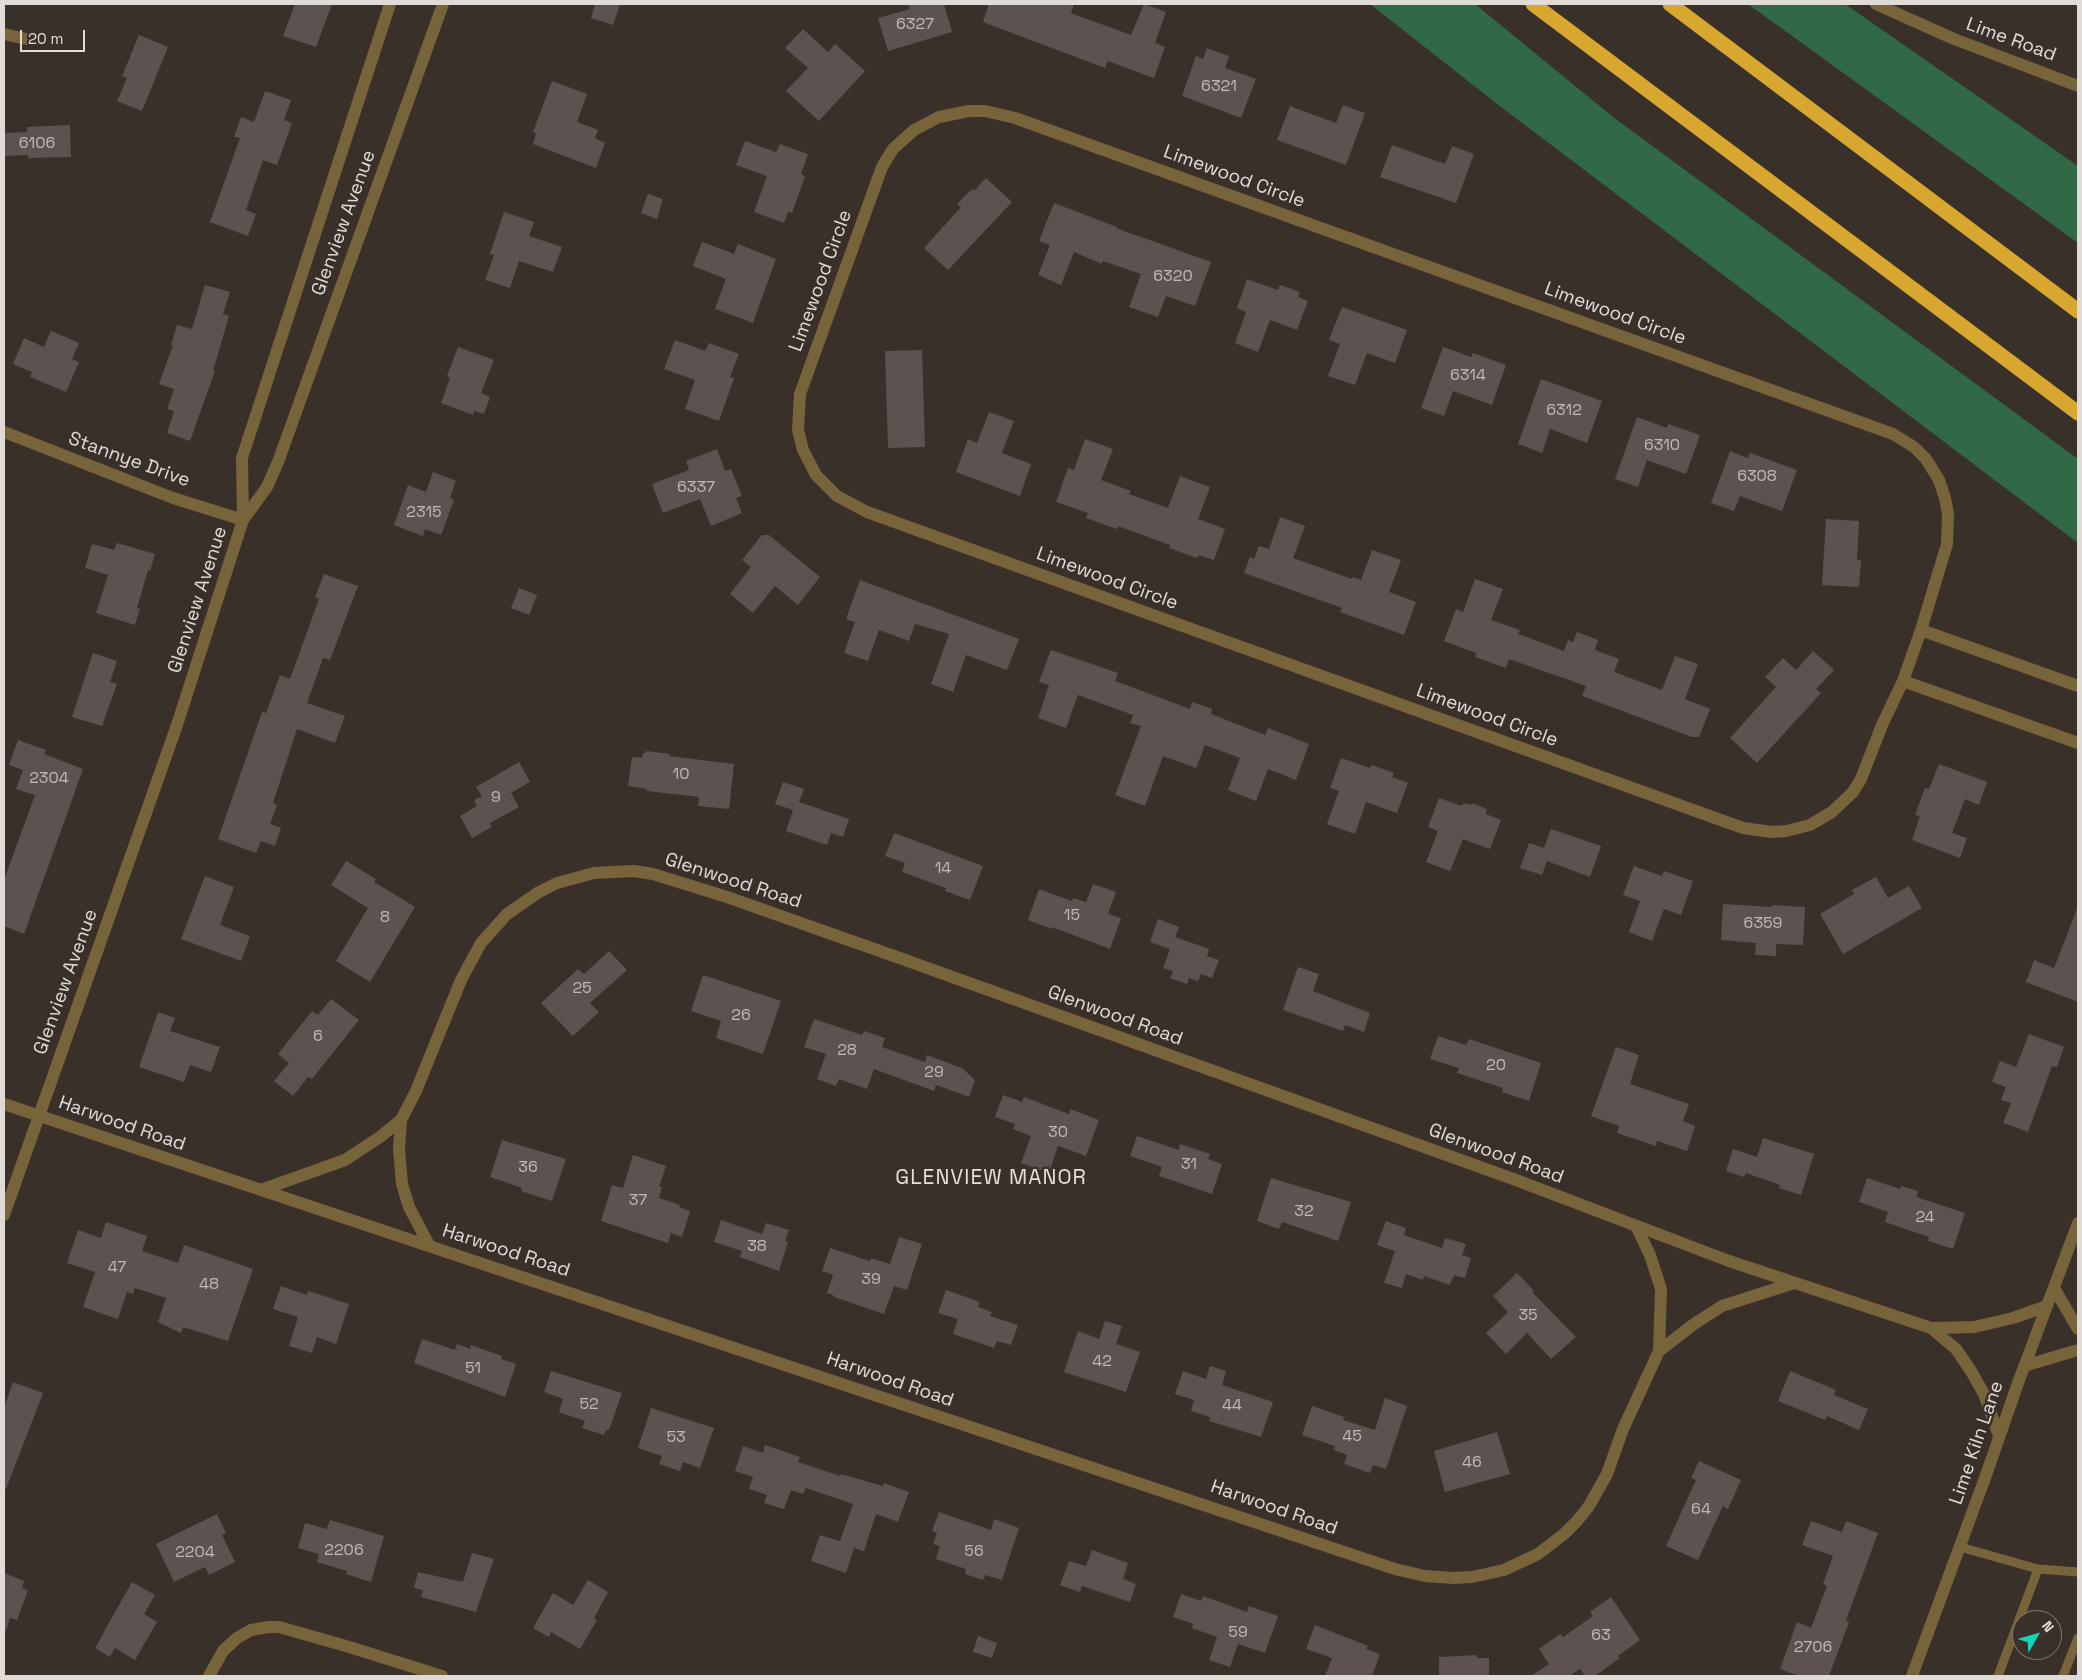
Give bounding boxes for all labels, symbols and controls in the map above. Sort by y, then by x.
street label: Lime Road [1963,13,2059,67]
house number: 6327 [896,15,934,35]
scale bar [22,20,88,52]
text: 20 m [28,29,63,48]
house number: 6321 [1201,77,1237,97]
house number: 6106 [19,134,55,154]
street label: Limewood Circle [1160,141,1308,213]
street label: Glenview Avenue [307,147,381,299]
street label: Limewood Circle [785,207,857,355]
house number: 6320 [1153,267,1193,287]
street label: Limewood Circle [1541,278,1689,350]
house number: 6314 [1450,366,1486,386]
house number: 6312 [1546,401,1582,421]
street label: Stannye Drive [65,427,193,493]
house number: 6310 [1644,436,1680,456]
house number: 6308 [1737,467,1777,487]
house number: 6337 [677,478,715,498]
house number: 2315 [406,503,442,523]
street label: Glenview Avenue [164,524,232,676]
street label: Limewood Circle [1033,543,1181,615]
street label: Limewood Circle [1413,680,1561,752]
house number: 10 [673,765,689,785]
house number: 2304 [29,769,69,789]
house number: 9 [491,788,501,808]
street label: Glenwood Road [662,848,804,914]
house number: 14 [935,859,951,879]
street label: Glenview Avenue [29,906,103,1058]
house number: 15 [1064,906,1080,926]
house number: 8 [380,908,390,928]
house number: 6359 [1744,914,1782,934]
house number: 25 [572,979,592,999]
street label: Glenwood Road [1044,981,1186,1051]
house number: 26 [731,1006,751,1026]
house number: 6 [313,1027,323,1047]
house number: 28 [837,1041,857,1061]
house number: 20 [1486,1056,1506,1076]
house number: 29 [924,1063,944,1083]
street label: Harwood Road [55,1092,189,1156]
street label: Glenwood Road [1425,1119,1567,1189]
house number: 30 [1048,1123,1068,1143]
house number: 31 [1181,1155,1197,1175]
house number: 36 [518,1158,538,1178]
district label: GLENVIEW MANOR [894,1165,1088,1191]
house number: 37 [629,1191,647,1211]
house number: 32 [1294,1202,1314,1222]
house number: 24 [1915,1208,1935,1228]
street label: Harwood Road [439,1220,573,1282]
house number: 38 [747,1237,767,1257]
house number: 47 [108,1258,126,1278]
house number: 39 [861,1270,881,1290]
house number: 48 [199,1275,219,1295]
house number: 35 [1518,1306,1538,1326]
street label: Harwood Road [823,1348,957,1412]
house number: 42 [1092,1352,1112,1372]
house number: 51 [465,1359,481,1379]
street label: Lime Kiln Lane [1945,1378,2009,1508]
house number: 52 [579,1395,599,1415]
house number: 44 [1222,1396,1242,1416]
house number: 45 [1342,1427,1362,1447]
house number: 53 [666,1428,686,1448]
house number: 46 [1462,1453,1482,1473]
street label: Harwood Road [1207,1476,1341,1540]
house number: 64 [1691,1500,1711,1520]
house number: 2206 [324,1541,364,1561]
house number: 56 [964,1542,984,1562]
house number: 2204 [175,1543,215,1563]
north arrow [2012,1610,2062,1660]
text: N [2038,1617,2058,1636]
house number: 59 [1228,1623,1248,1643]
house number: 63 [1591,1626,1611,1646]
house number: 2706 [1794,1638,1832,1658]

